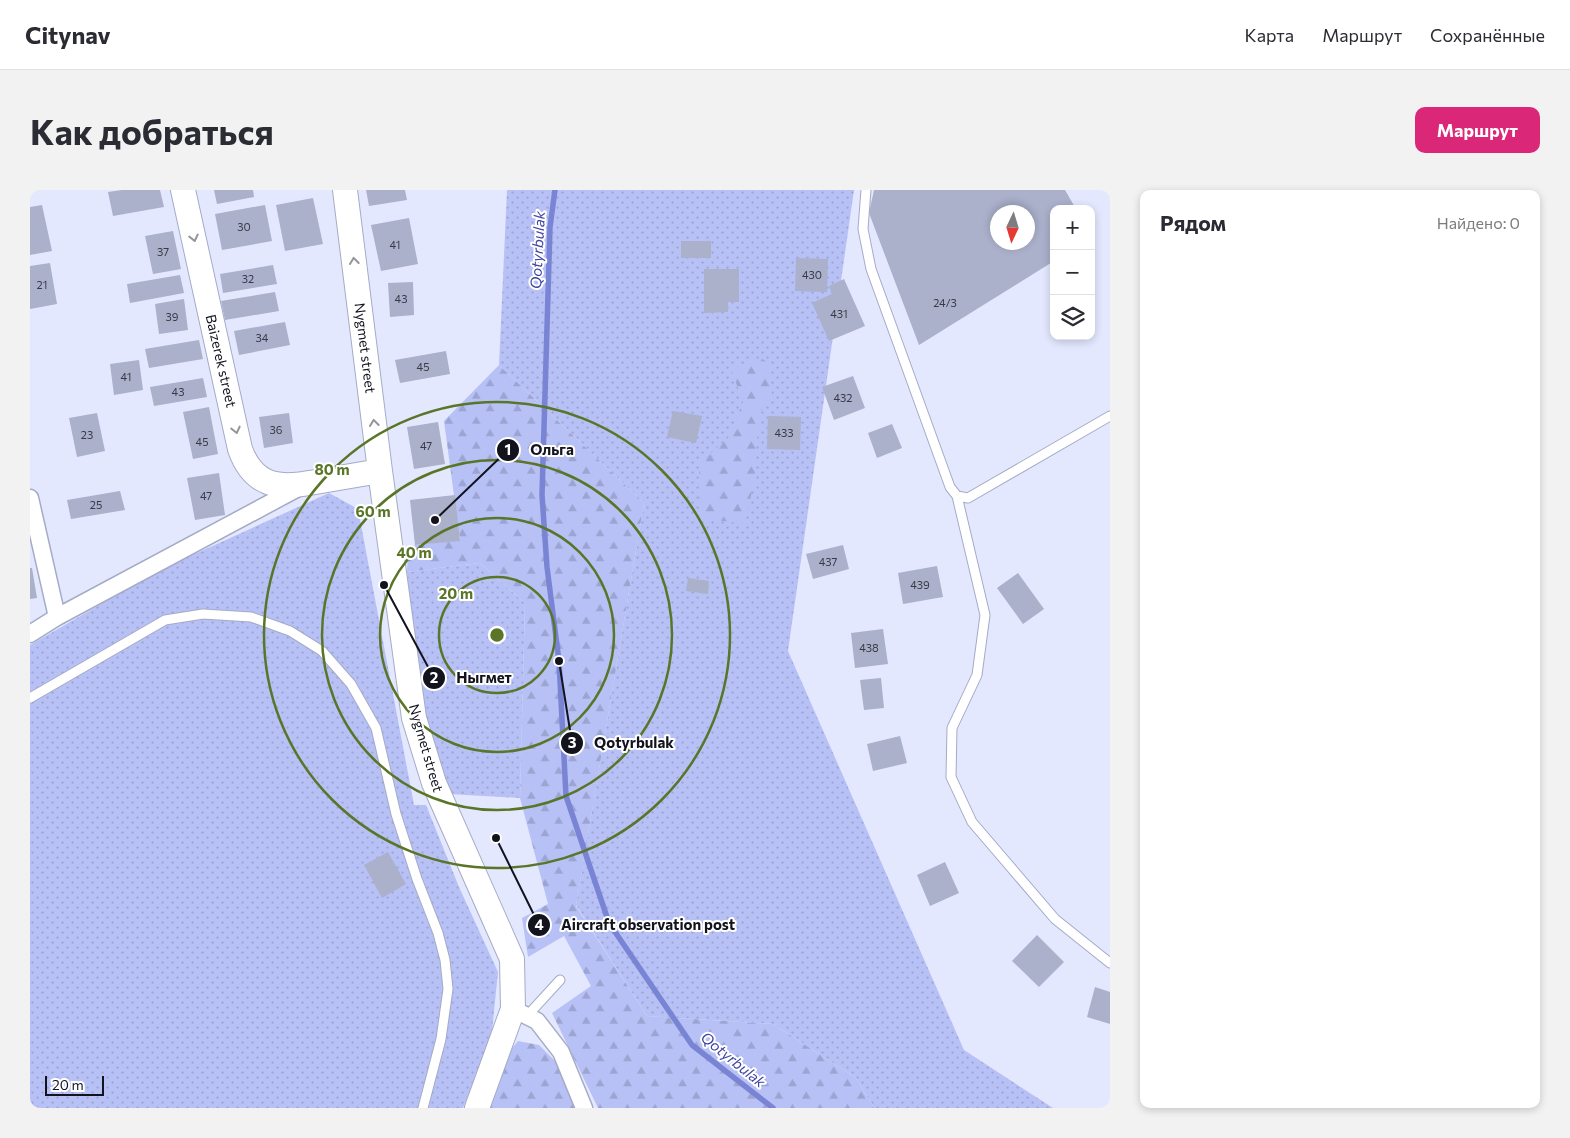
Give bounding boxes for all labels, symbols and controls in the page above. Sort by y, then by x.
text: Citynav [25,20,111,49]
text: Карта [1245,24,1294,46]
text: Маршрут [1322,24,1402,46]
text: Сохранённые [1430,24,1545,46]
button: Маршрут [1415,107,1540,153]
text: Как добраться [30,109,274,152]
north arrow [990,205,1035,250]
map controls [1050,205,1095,340]
button: + [1050,205,1095,250]
water label: Qotyrbulak [526,210,548,289]
text: Рядом [1160,210,1226,235]
text: Найдено: 0 [1437,213,1520,232]
house number: 30 [237,220,251,233]
one-way arrow [188,233,198,242]
house number: 41 [390,238,400,251]
house number: 37 [157,245,169,258]
button: − [1050,250,1095,295]
one-way arrow [349,257,360,265]
house number: 430 [802,268,822,281]
house number: 32 [242,272,254,285]
house number: 21 [37,278,47,291]
house number: 43 [395,292,407,305]
button: layers [1050,295,1095,340]
house number: 24/3 [933,296,957,309]
street label: Nygmet street [352,302,380,394]
house number: 431 [830,307,848,320]
house number: 39 [166,310,179,323]
street label: Baizerek street [203,313,241,409]
house number: 34 [256,331,269,344]
house number: 45 [417,360,429,373]
house number: 41 [121,370,131,383]
house number: 43 [172,385,184,398]
house number: 432 [834,391,852,404]
one-way arrow [369,418,380,426]
house number: 36 [270,423,283,436]
one-way arrow [230,426,241,435]
house number: 433 [774,426,794,439]
house number: 23 [81,428,93,441]
house number: 45 [196,435,208,448]
callout: Ольга [496,435,584,465]
house number: 47 [420,439,432,452]
text: 1 [505,440,511,458]
text: Ольга [530,440,574,458]
text: 80 m [314,460,350,478]
house number: 47 [200,489,212,502]
house number: 25 [90,498,102,511]
text: 60 m [355,502,391,520]
text: 40 m [396,543,432,561]
house number: 437 [819,555,838,568]
house number: 439 [910,578,930,591]
text: 20 m [439,584,473,602]
centre of rings [488,626,506,644]
house number: 438 [859,641,879,654]
callout: Ныгмет [421,663,522,693]
text: 2 [430,668,438,686]
text: Ныгмет [456,668,512,686]
street label: Nygmet street [406,702,447,794]
callout: Qotyrbulak [559,728,684,758]
text: 3 [568,733,577,751]
text: Qotyrbulak [594,733,674,751]
callout: Aircraft observation post [526,910,745,940]
text: 4 [534,915,544,933]
text: Aircraft observation post [561,915,735,933]
water label: Qotyrbulak [698,1028,770,1091]
scale bar [45,1073,104,1096]
text: 20 m [52,1076,84,1093]

